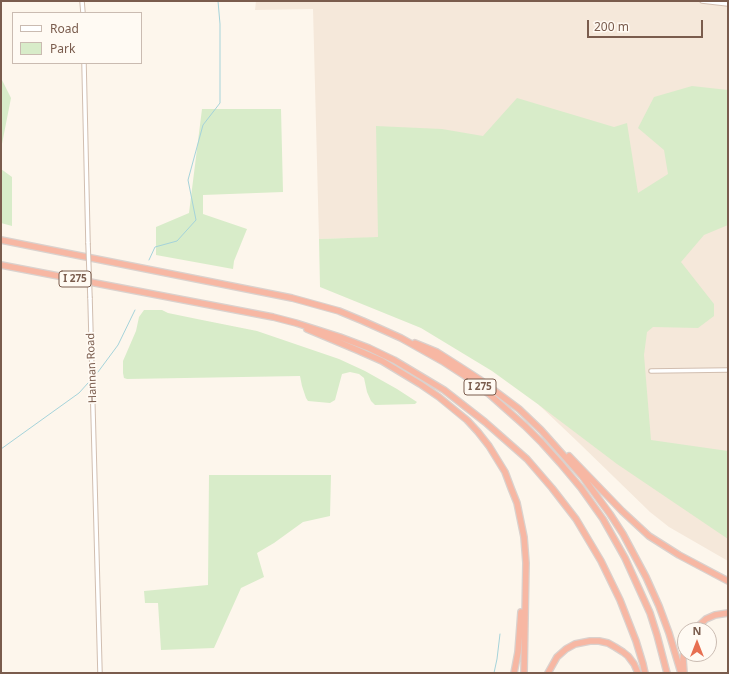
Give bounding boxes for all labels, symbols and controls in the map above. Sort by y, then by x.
legend [12,12,142,64]
scale bar [589,12,705,38]
text: 200 m [594,18,629,35]
text: Road [50,20,79,37]
text: Park [50,40,75,57]
road number: I 275 [59,271,91,287]
street label: Hannan Road [84,333,100,403]
road number: I 275 [464,379,496,395]
north arrow [677,622,717,662]
text: N [693,623,701,638]

